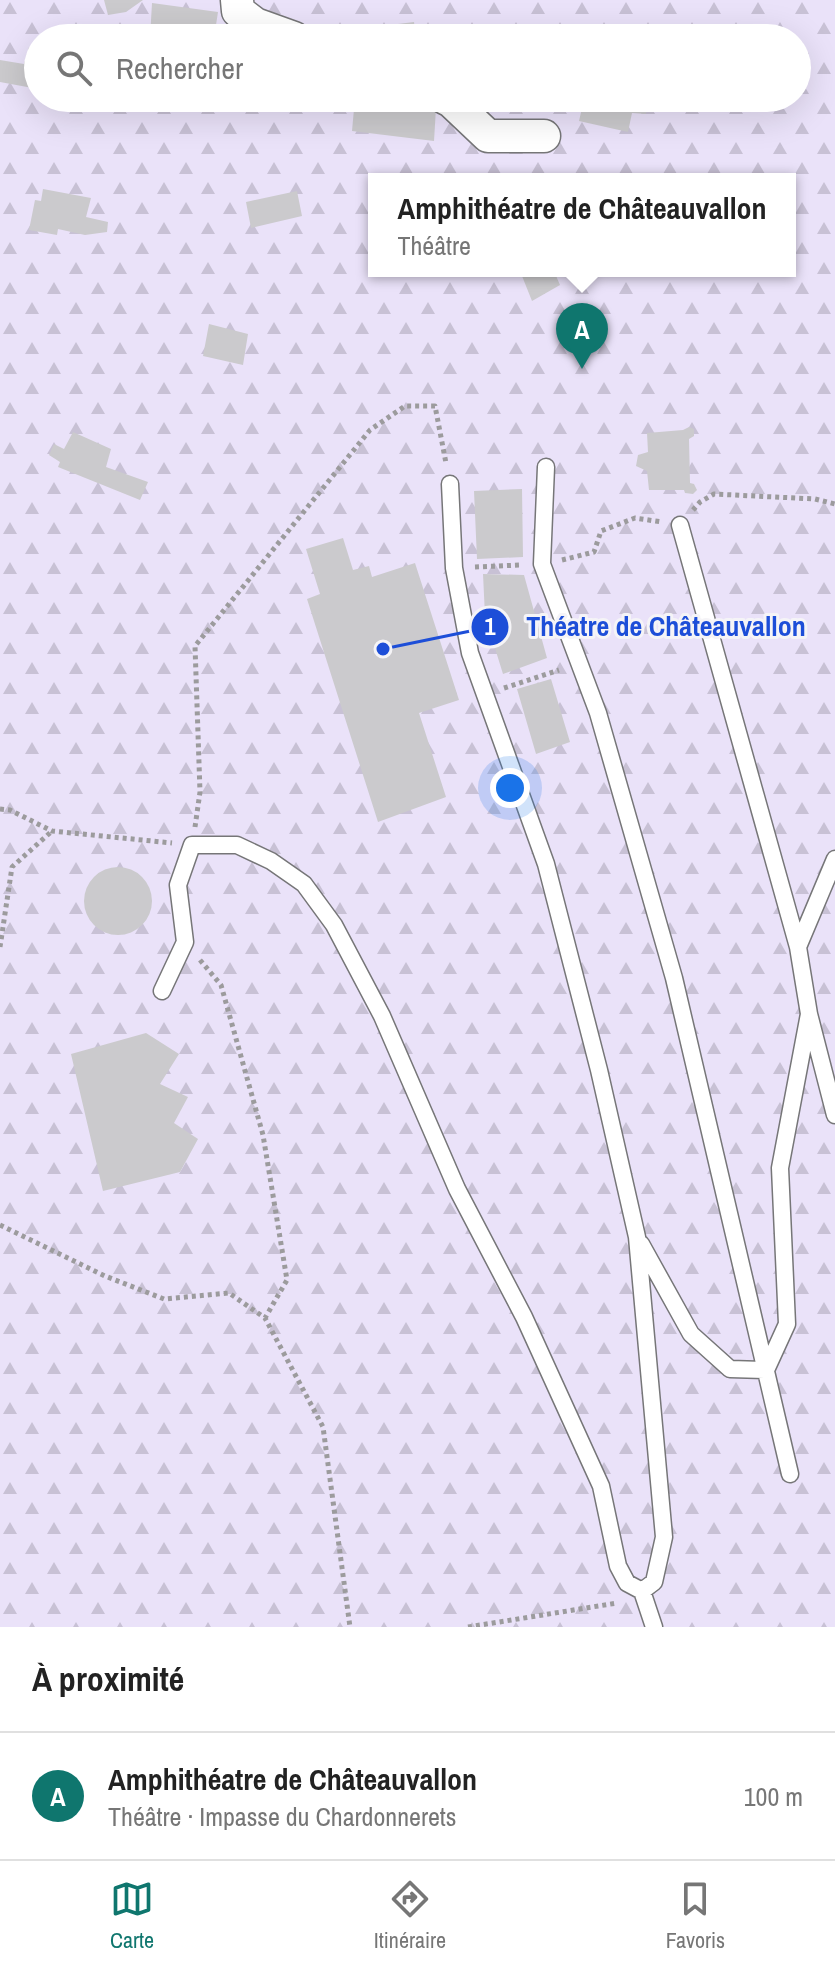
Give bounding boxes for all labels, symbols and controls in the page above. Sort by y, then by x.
search box [24,24,811,112]
icon: search [52,46,96,90]
text: Rechercher [116,48,243,88]
popup [368,173,796,277]
text: Amphithéatre de Châteauvallon [397,188,767,228]
text: Théâtre [397,228,471,263]
pin: A [556,303,608,369]
callout: Théatre de Châteauvallon [470,601,822,653]
text: Théatre de Châteauvallon [526,607,806,645]
text: 1 [485,610,496,642]
your location [490,768,530,808]
text: À proximité [32,1656,184,1702]
text: Amphithéatre de Châteauvallon [108,1759,477,1799]
text: A [50,1779,66,1814]
text: 100 m [744,1779,803,1814]
text: Théâtre · Impasse du Chardonnerets [108,1799,456,1834]
tab: Carte [110,1877,154,1955]
tab: Itinéraire [374,1877,446,1955]
tab: Favoris [666,1877,725,1955]

